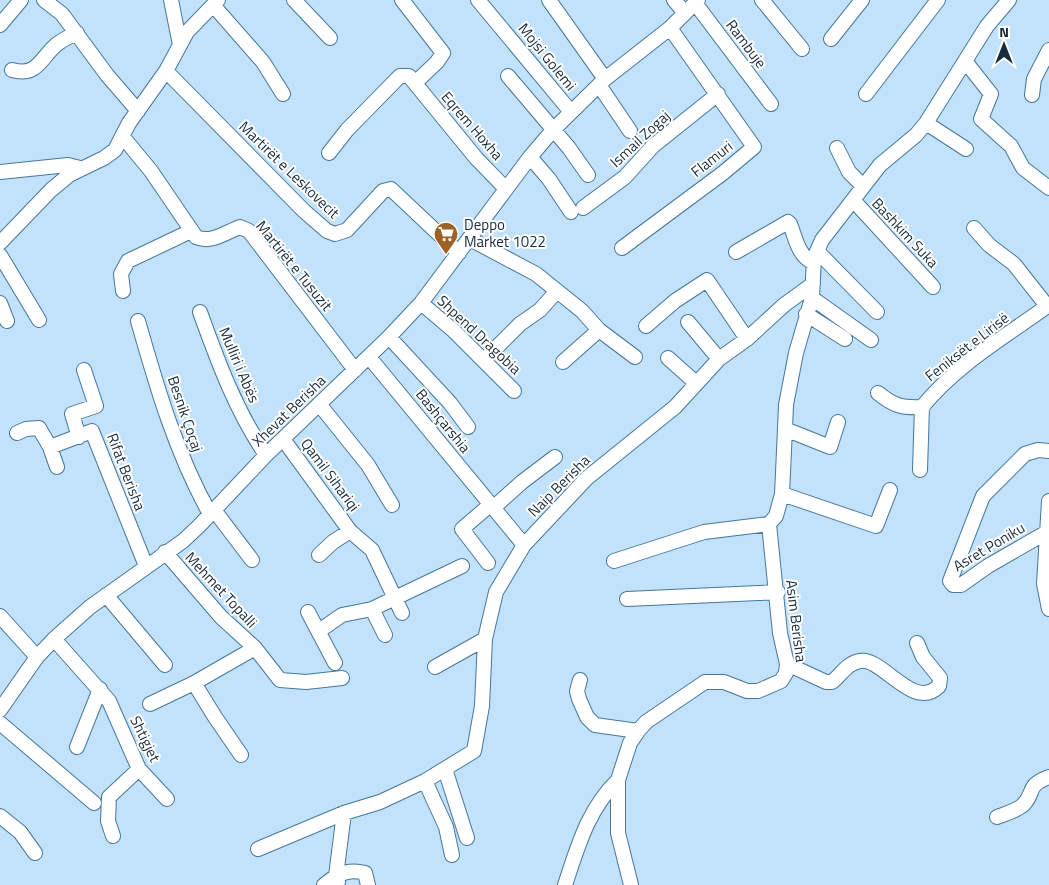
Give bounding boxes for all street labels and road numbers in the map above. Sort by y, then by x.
street label: Rambuje [720,14,772,73]
street label: Mojsi Golemi [513,18,582,96]
street label: Eqrem Hoxha [436,86,509,166]
street label: Ismail Zogaj [604,105,675,173]
street label: Martirët e Leskovecit [234,116,345,224]
street label: Flamuri [686,135,738,182]
street label: Bashkim Suka [867,192,944,273]
street label: Martirët e Tusuzit [251,215,339,317]
street label: Shpend Dragobia [432,290,527,380]
street label: Feniksët e Lirisë [920,306,1014,387]
street label: Mulliri i Abës [213,323,266,406]
street label: Xhevat Berisha [247,369,331,452]
street label: Besnik Çoçaj [162,373,209,455]
street label: Bashçarshia [410,384,477,458]
street label: Rifat Berisha [101,430,152,514]
street label: Qamil Sihariqi [295,433,366,516]
street label: Naip Berisha [522,449,595,522]
street label: Asret Poniku [948,516,1029,577]
street label: Mehmet Topalli [180,546,263,633]
street label: Asim Berisha [780,578,813,664]
street label: Shtigjet [124,712,167,766]

